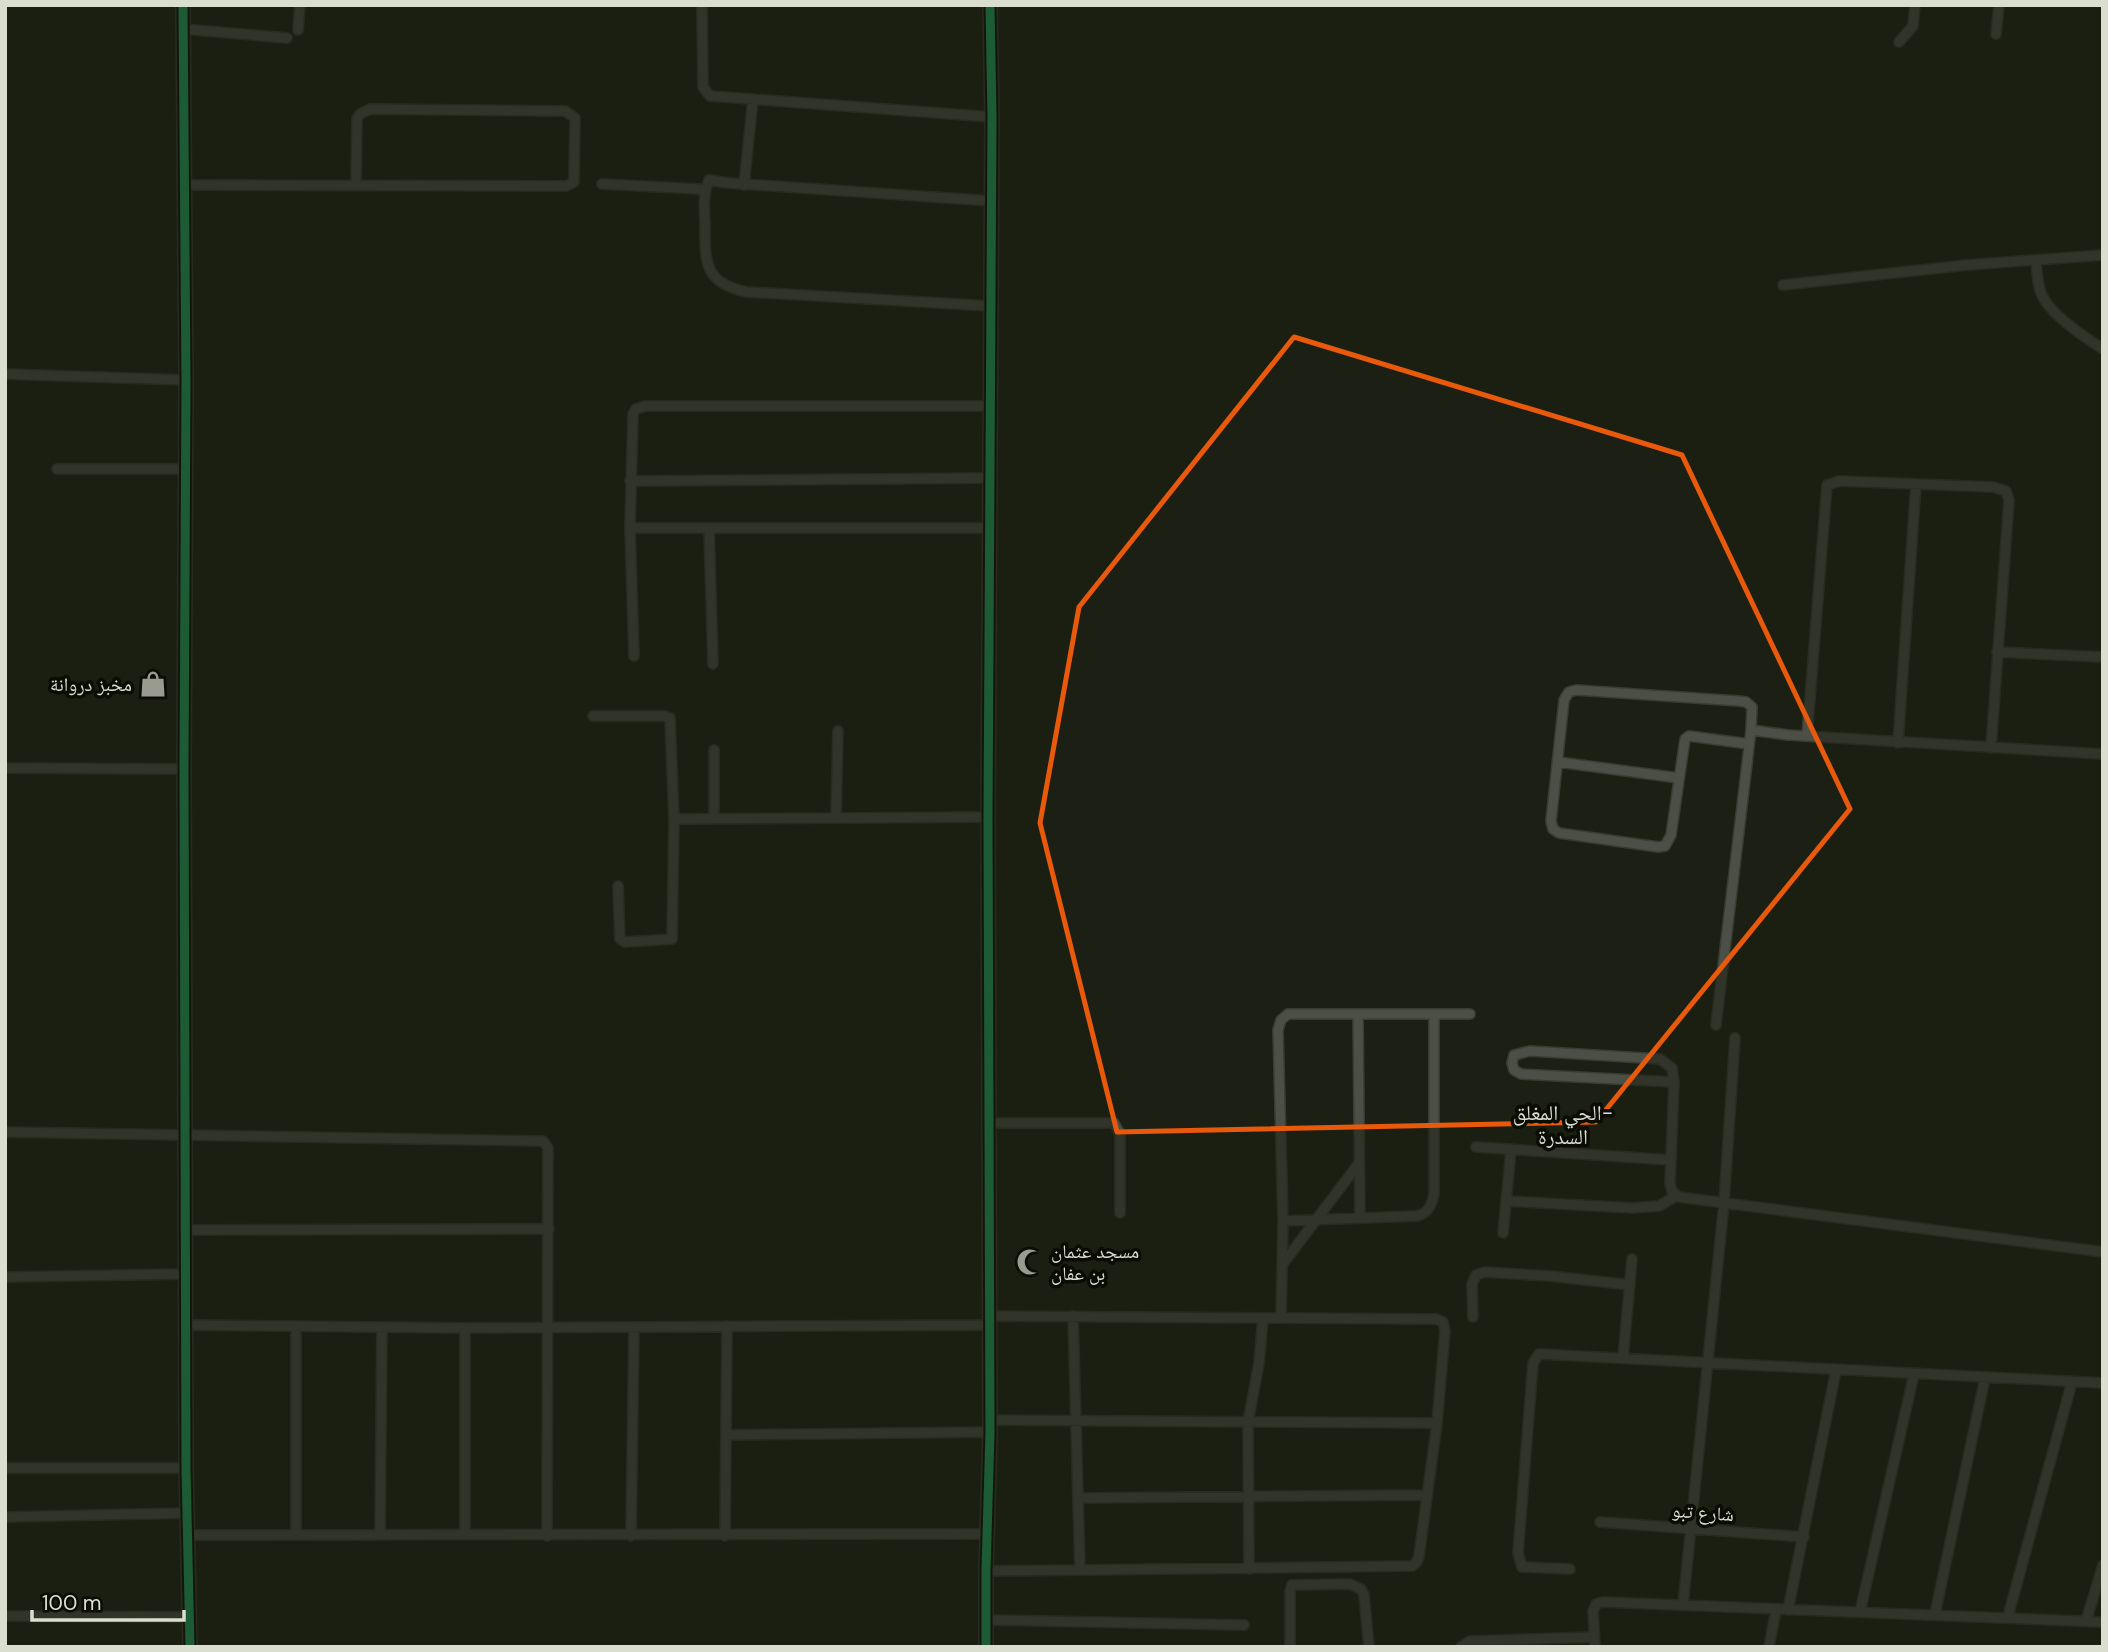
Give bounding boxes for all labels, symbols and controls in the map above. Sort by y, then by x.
shop icon: مخبز دروانة [138,669,168,699]
place label: مخبز دروانة [50,672,132,697]
district label: الحي المغلق- السدرة [1513,1099,1613,1151]
place label: مسجد عثمان بن عفان [1051,1239,1139,1286]
mosque icon: مسجد عثمان بن عفان [1015,1247,1045,1277]
street label: شارع تبو [1671,1498,1735,1527]
scale bar [32,1578,184,1622]
text: 100 m [42,1589,102,1617]

